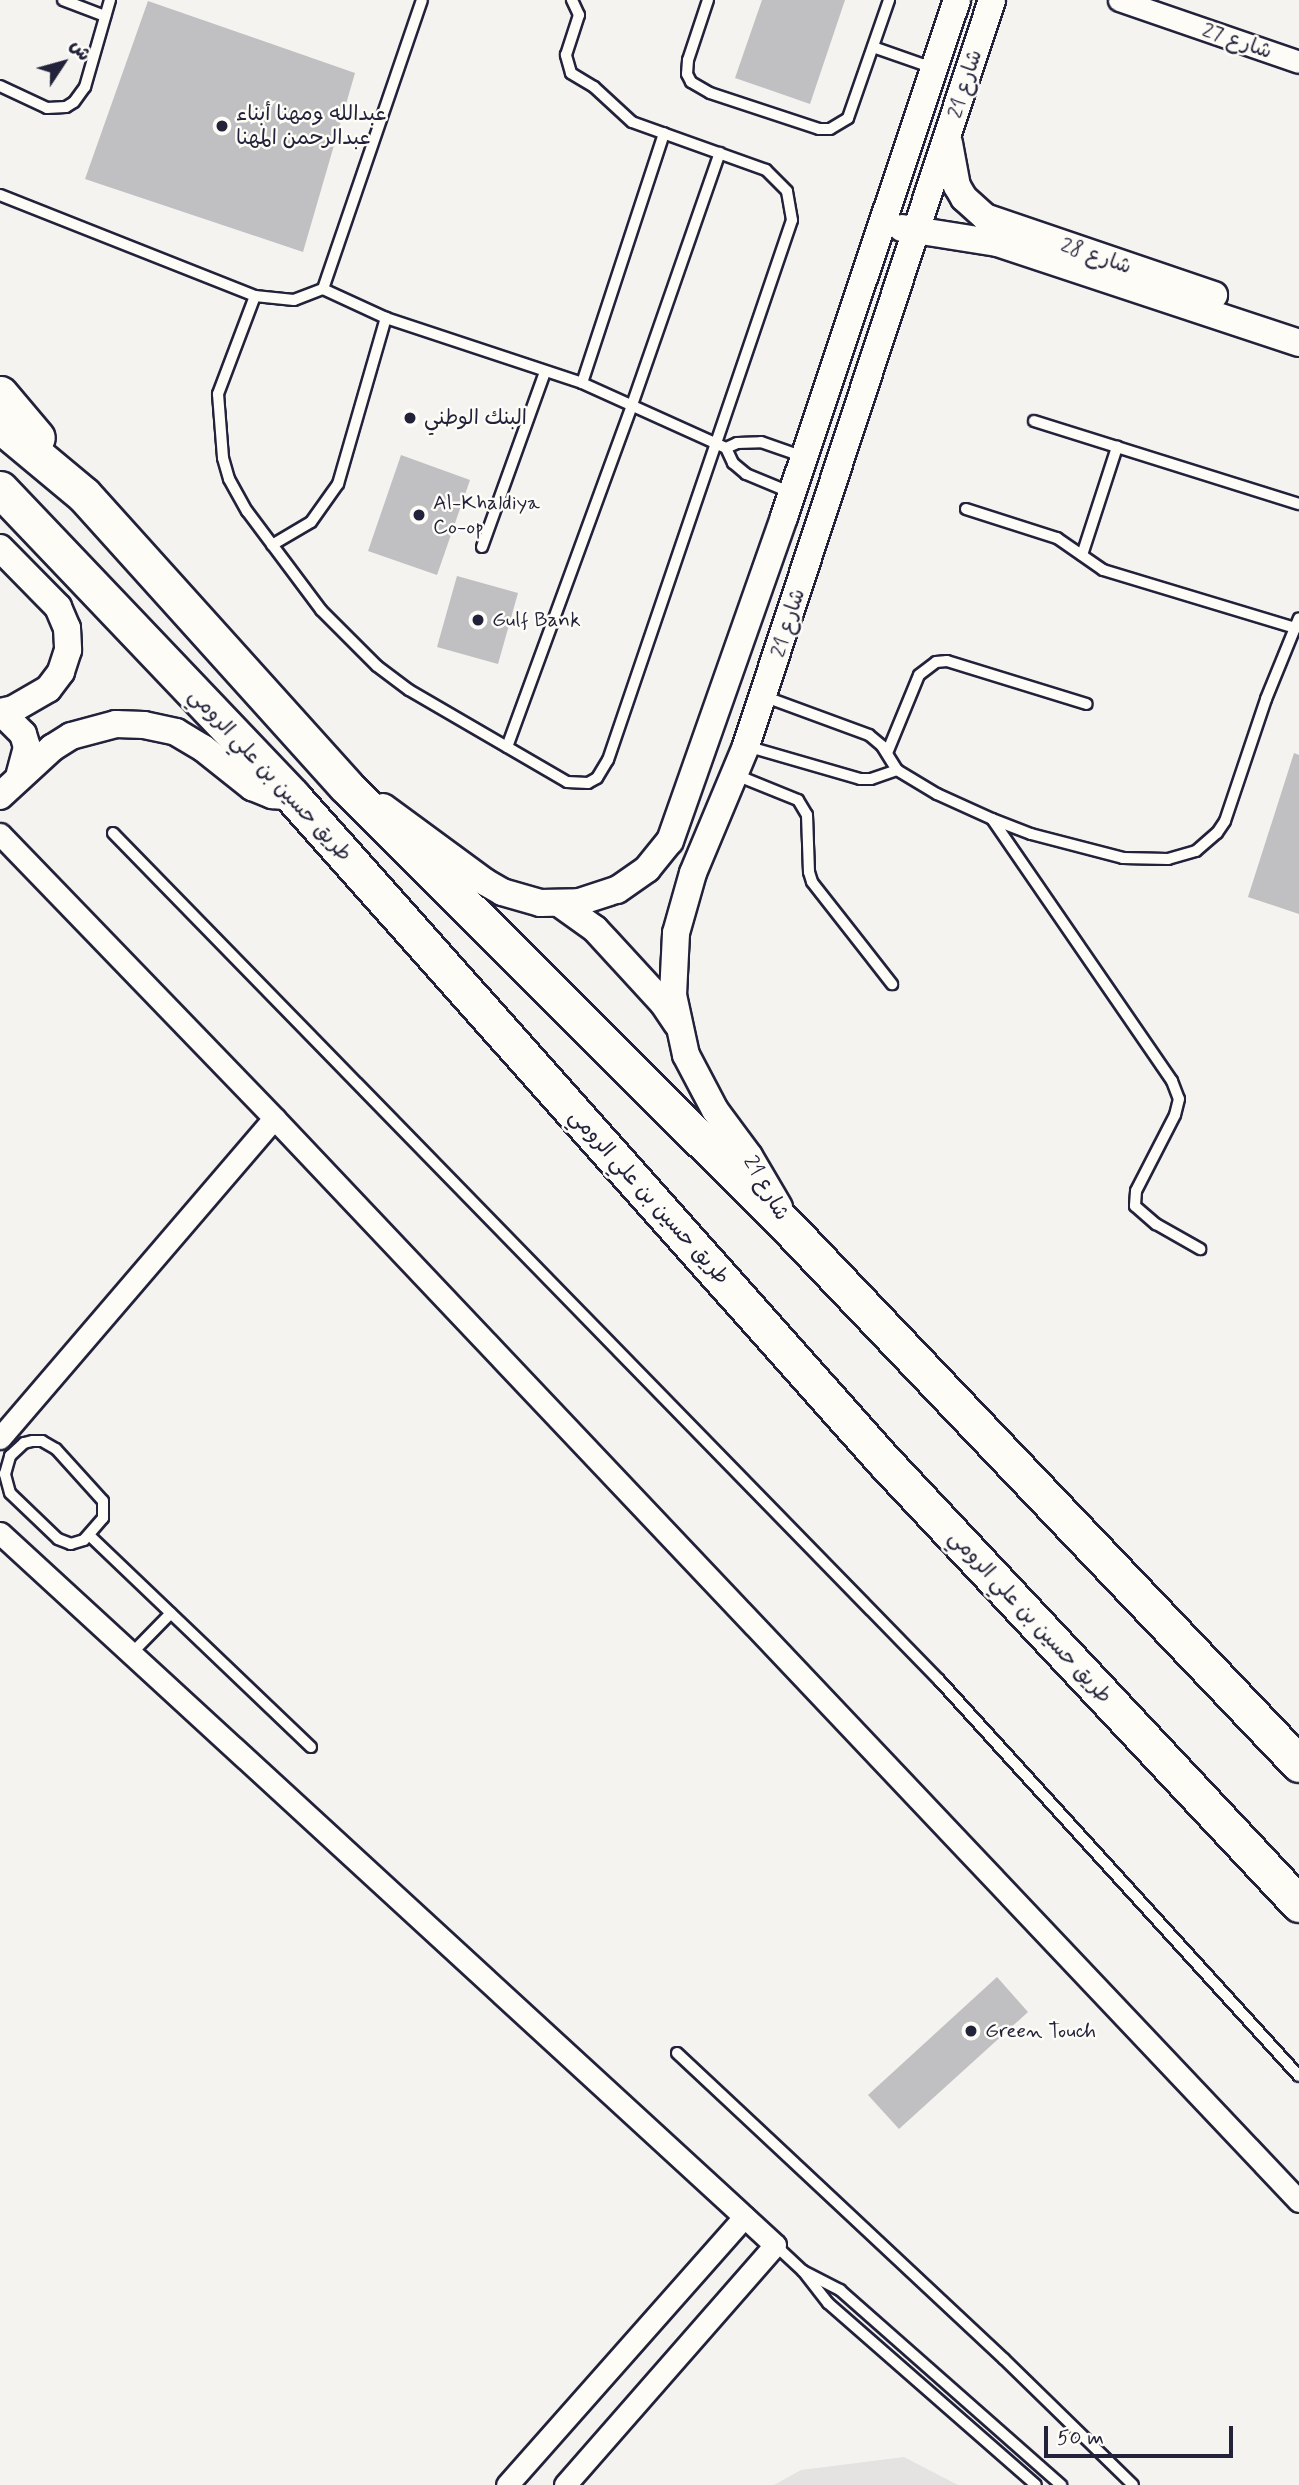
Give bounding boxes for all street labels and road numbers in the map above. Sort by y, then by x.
street label: شارع 27 [1199,17,1275,65]
street label: شارع 21 [942,47,988,121]
street label: شارع 28 [1057,232,1135,280]
street label: شارع 21 [765,586,811,660]
street label: طريق حسين بن علي الرومي [183,683,357,867]
street label: طريق حسين بن علي الرومي [563,1104,735,1290]
street label: شارع 21 [737,1151,795,1225]
street label: طريق حسين بن علي الرومي [943,1525,1117,1709]

